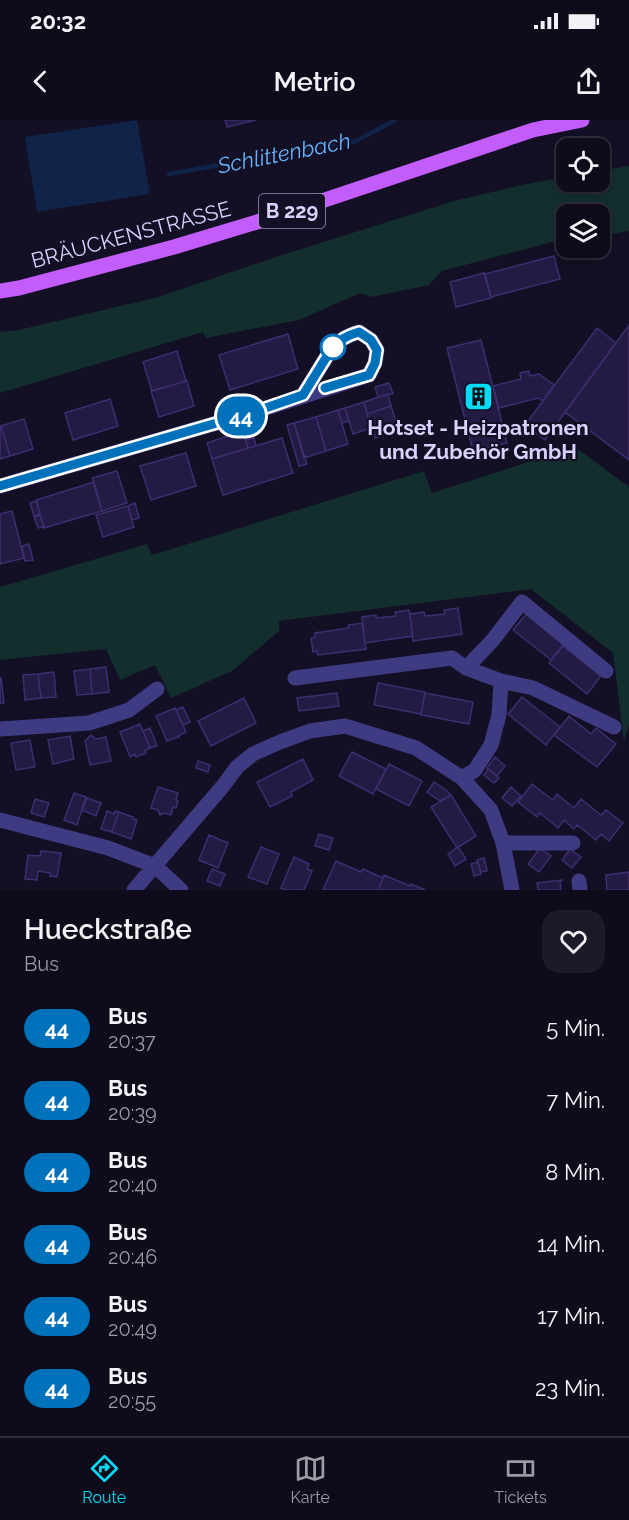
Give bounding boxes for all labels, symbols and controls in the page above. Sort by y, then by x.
text: 20:32 [30,8,86,34]
icon: back [24,65,57,98]
icon: share [572,65,605,98]
text: Metrio [274,66,355,97]
water label: Schlittenbach [214,127,353,179]
map controls [556,138,610,258]
button: locate [556,138,610,192]
road number: B 229 [259,194,325,228]
street label: BRÄUCKENSTRASSE [28,196,233,273]
button: layers [556,204,610,258]
unlabelled marker [320,334,346,360]
building icon: Hotset - Heizpatronen und Zubehör GmbH [462,381,494,413]
line badge: 44 [214,396,268,436]
text: 44 [229,404,253,429]
place label: Hotset - Heizpatronen und Zubehör GmbH [367,415,589,464]
button: heart [542,910,605,973]
text: Hueckstraße [24,913,192,946]
text: Bus [24,952,59,976]
text: Bus [108,1003,147,1029]
text: 5 Min. [546,1015,605,1041]
text: 44 [45,1016,69,1041]
text: 20:37 [108,1029,156,1053]
text: Bus [108,1075,147,1101]
text: 7 Min. [547,1087,605,1113]
text: 44 [45,1088,69,1113]
text: 20:39 [108,1101,157,1125]
text: Bus [108,1147,147,1173]
text: 8 Min. [545,1159,605,1185]
text: 44 [45,1160,69,1185]
text: 20:40 [108,1173,158,1197]
text: Bus [108,1219,147,1245]
text: 14 Min. [537,1231,605,1257]
text: 44 [45,1232,69,1257]
text: 20:46 [108,1245,157,1269]
text: Bus [108,1291,147,1317]
text: 17 Min. [537,1303,605,1329]
text: 44 [45,1304,69,1329]
text: 20:49 [108,1317,157,1341]
text: Bus [108,1363,147,1389]
text: 23 Min. [535,1375,605,1401]
text: 44 [45,1376,69,1401]
text: 20:55 [108,1389,156,1413]
tab: Route [82,1452,126,1507]
tab: Karte [291,1452,330,1507]
tab: Tickets [494,1452,547,1507]

